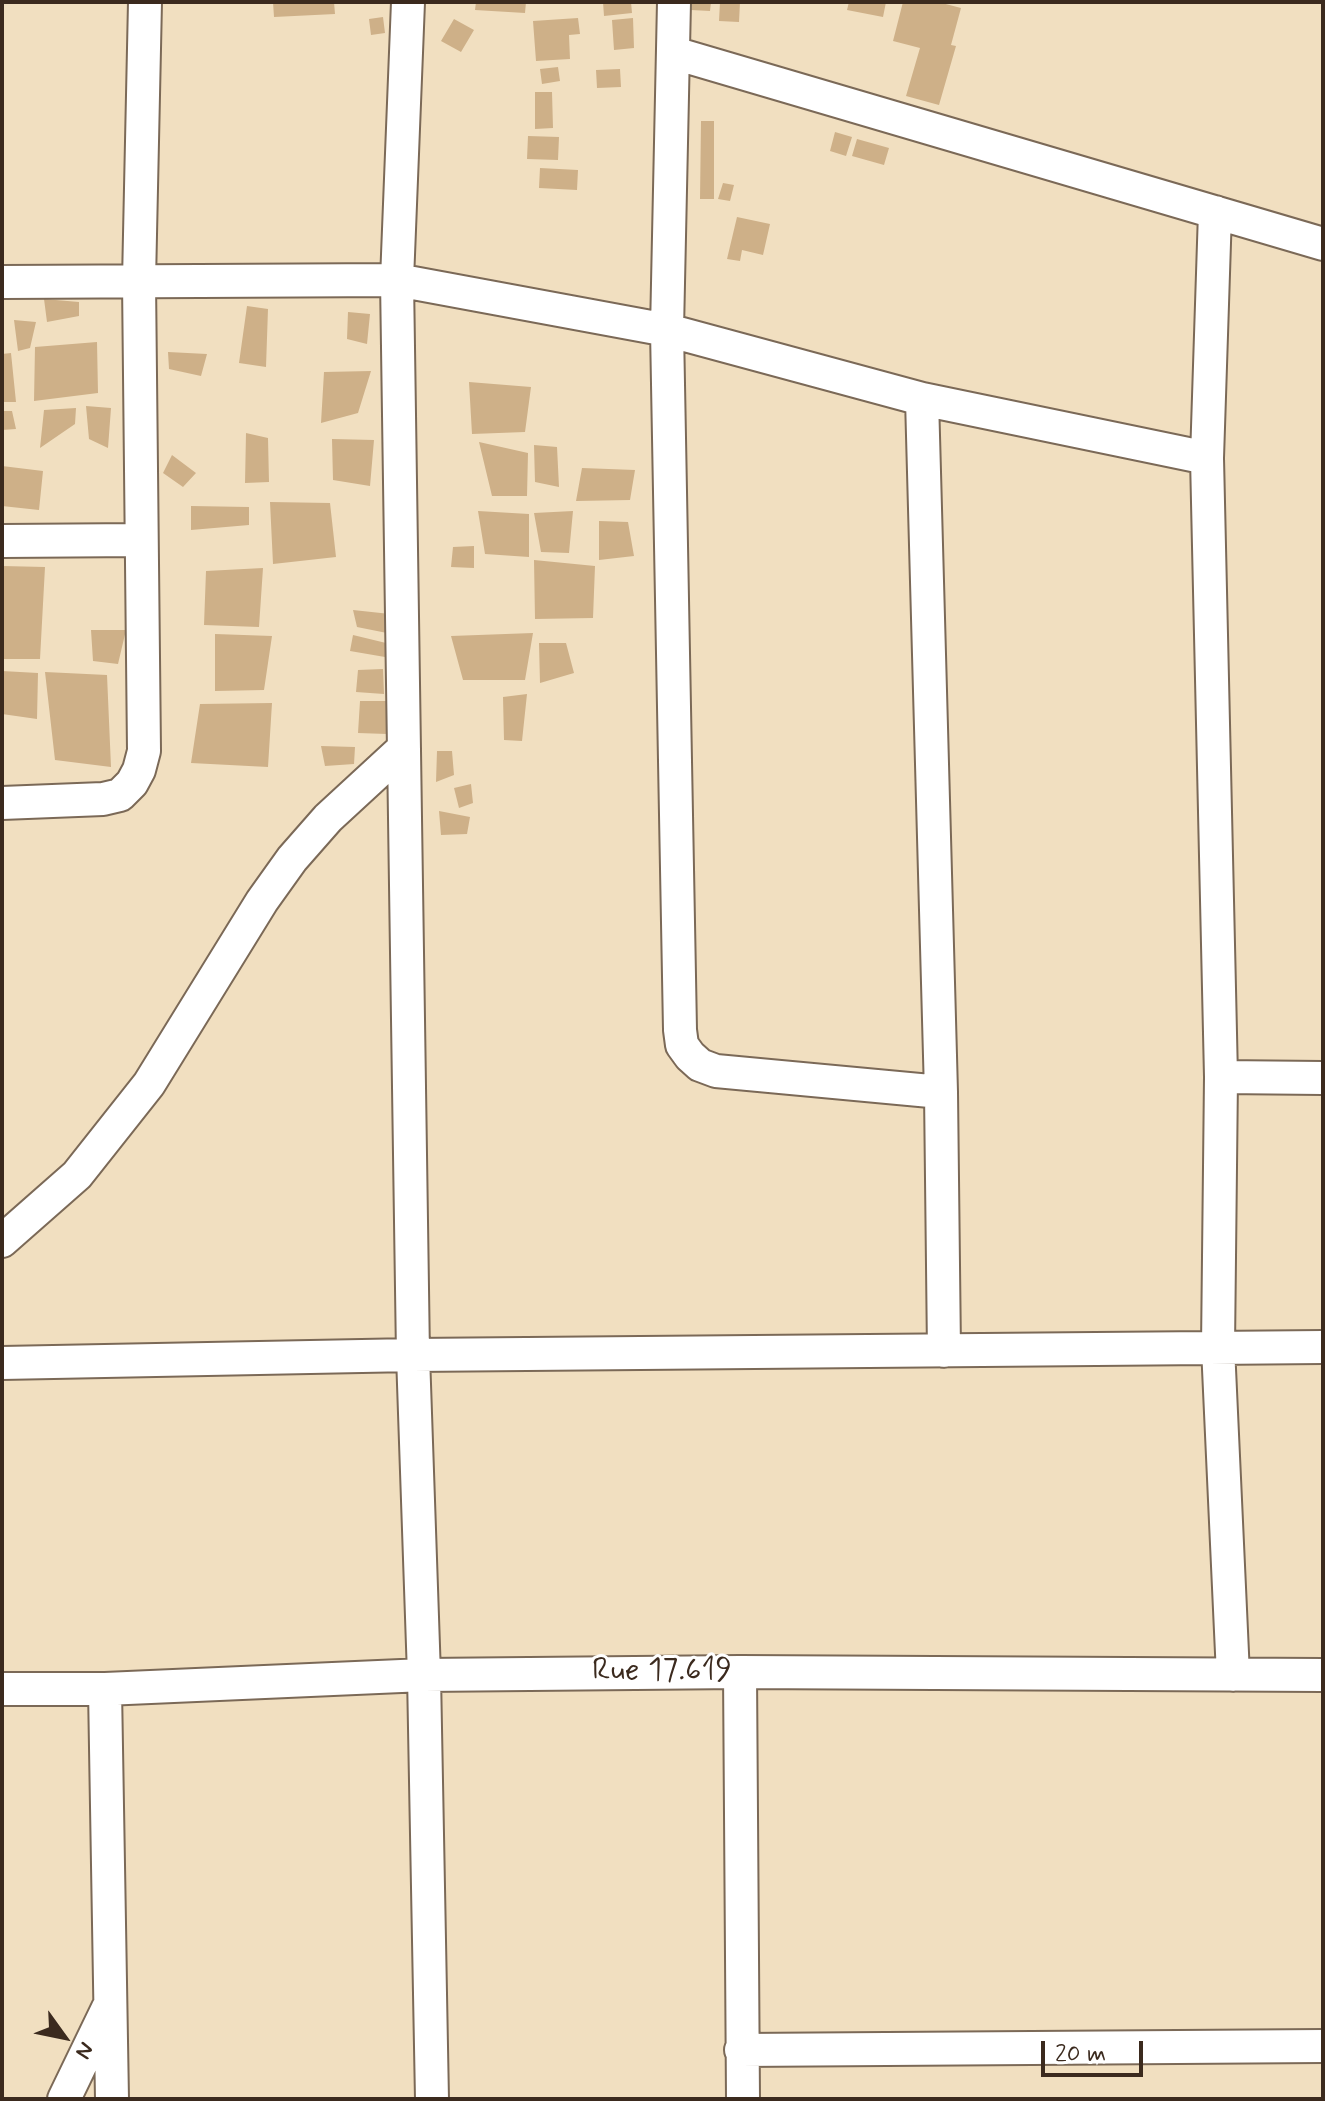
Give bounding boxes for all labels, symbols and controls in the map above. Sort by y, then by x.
street label: Rue 17.619 [592,1653,732,1691]
north arrow [24,1997,104,2077]
scale bar [1045,2025,1147,2075]
text: N [68,2036,100,2064]
text: 20 m [1055,2039,1106,2070]

